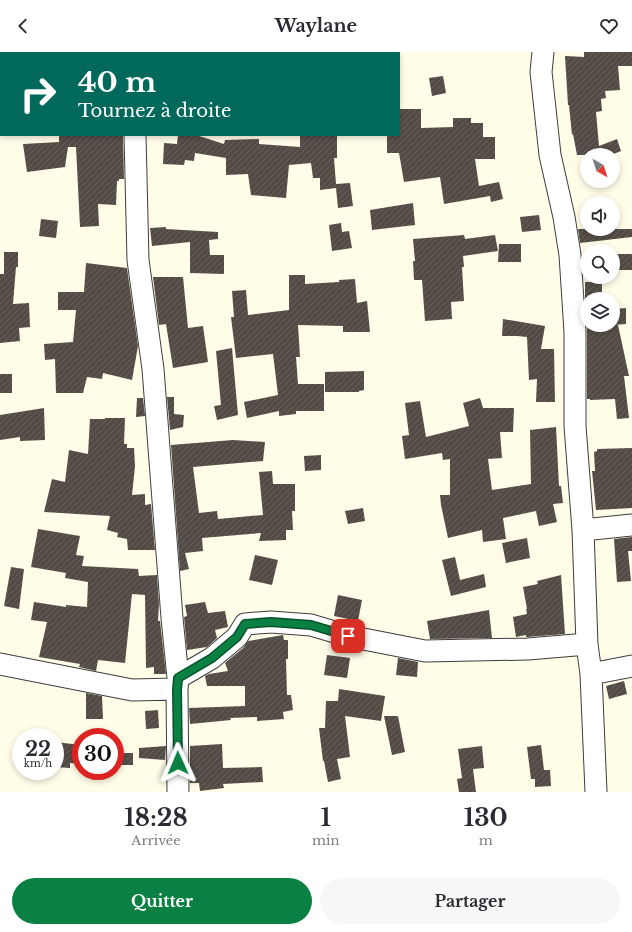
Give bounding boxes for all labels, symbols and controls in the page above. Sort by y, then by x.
icon: back [12,15,34,37]
text: Waylane [275,15,357,37]
icon: heart [598,15,620,37]
text: 40 m [78,65,156,100]
icon: right [12,68,64,120]
text: Tournez à droite [78,100,231,122]
north arrow [580,148,620,188]
map controls [580,148,620,332]
button: sound [580,196,620,236]
button: search [580,244,620,284]
button: layers [580,292,620,332]
pin [331,619,365,653]
icon: arrive [337,625,359,647]
speed limit sign: 30 [72,728,124,780]
text: 22 [25,737,51,761]
position arrow [157,742,199,784]
text: km/h [24,757,52,770]
text: 18:28 [124,803,188,832]
text: 1 [321,803,331,832]
text: 130 [464,803,508,832]
text: Arrivée [131,832,181,849]
text: min [312,832,339,849]
text: m [479,832,493,849]
button: Quitter [12,878,312,924]
button: Partager [320,878,620,924]

